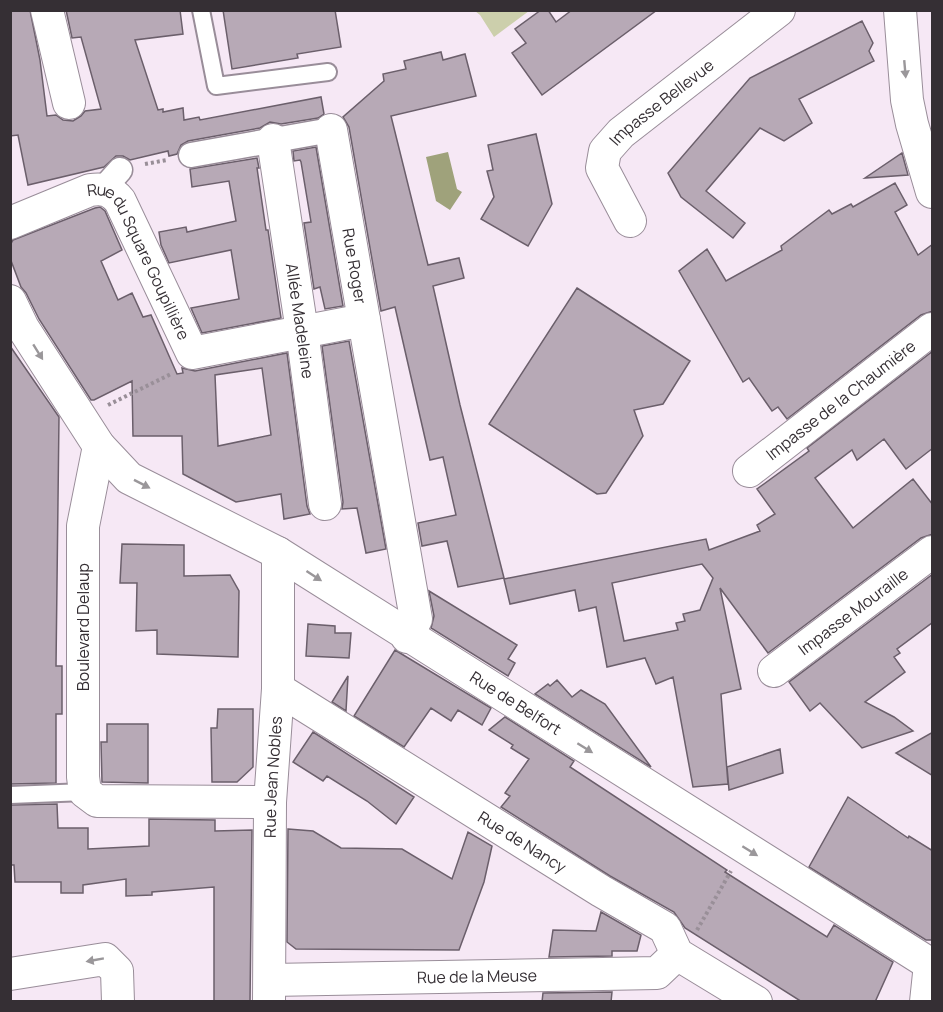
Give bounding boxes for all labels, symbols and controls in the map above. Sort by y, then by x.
street label: Impasse Bellevue [604,54,718,150]
one-way arrow [900,59,909,78]
street label: Rue du Square Goupillière [86,178,195,343]
street label: Rue Roger [337,226,372,306]
street label: Allée Madeleine [281,262,319,380]
street label: Impasse de la Chaumière [761,335,920,465]
one-way arrow [33,344,44,360]
one-way arrow [134,479,151,489]
street label: Boulevard Delaup [72,563,94,691]
street label: Impasse Mouraille [794,563,913,660]
one-way arrow [305,571,322,582]
street label: Rue de Belfort [466,666,566,740]
street label: Rue Jean Nobles [259,716,287,838]
one-way arrow [577,742,593,753]
street label: Rue de Nancy [474,806,571,878]
one-way arrow [742,846,758,857]
one-way arrow [85,956,104,965]
street label: Rue de la Meuse [417,964,537,988]

